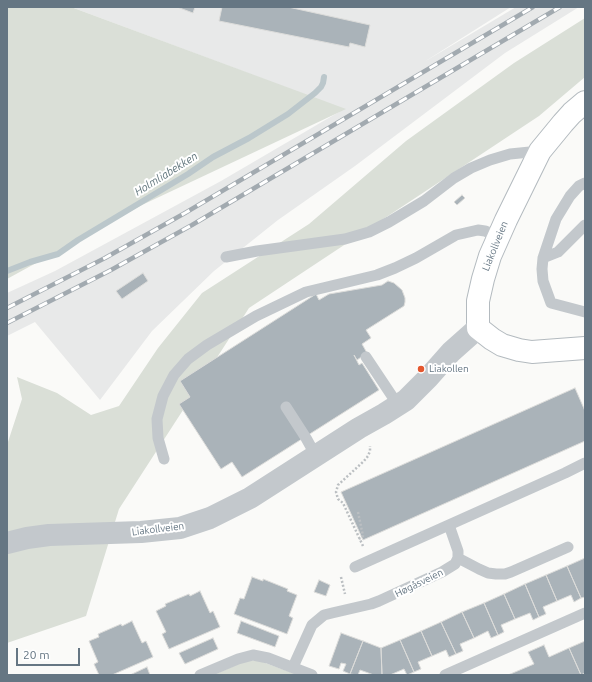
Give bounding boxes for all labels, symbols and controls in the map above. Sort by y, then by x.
water label: Holmliabekken [132,149,200,199]
street label: Liakollveien [480,219,510,273]
place label: Liakollen [429,363,469,375]
marker: Liakollen [416,364,426,374]
street label: Liakollveien [131,520,185,538]
street label: Høgåsveien [393,566,445,600]
scale bar [18,640,82,666]
text: 20 m [23,648,50,661]

